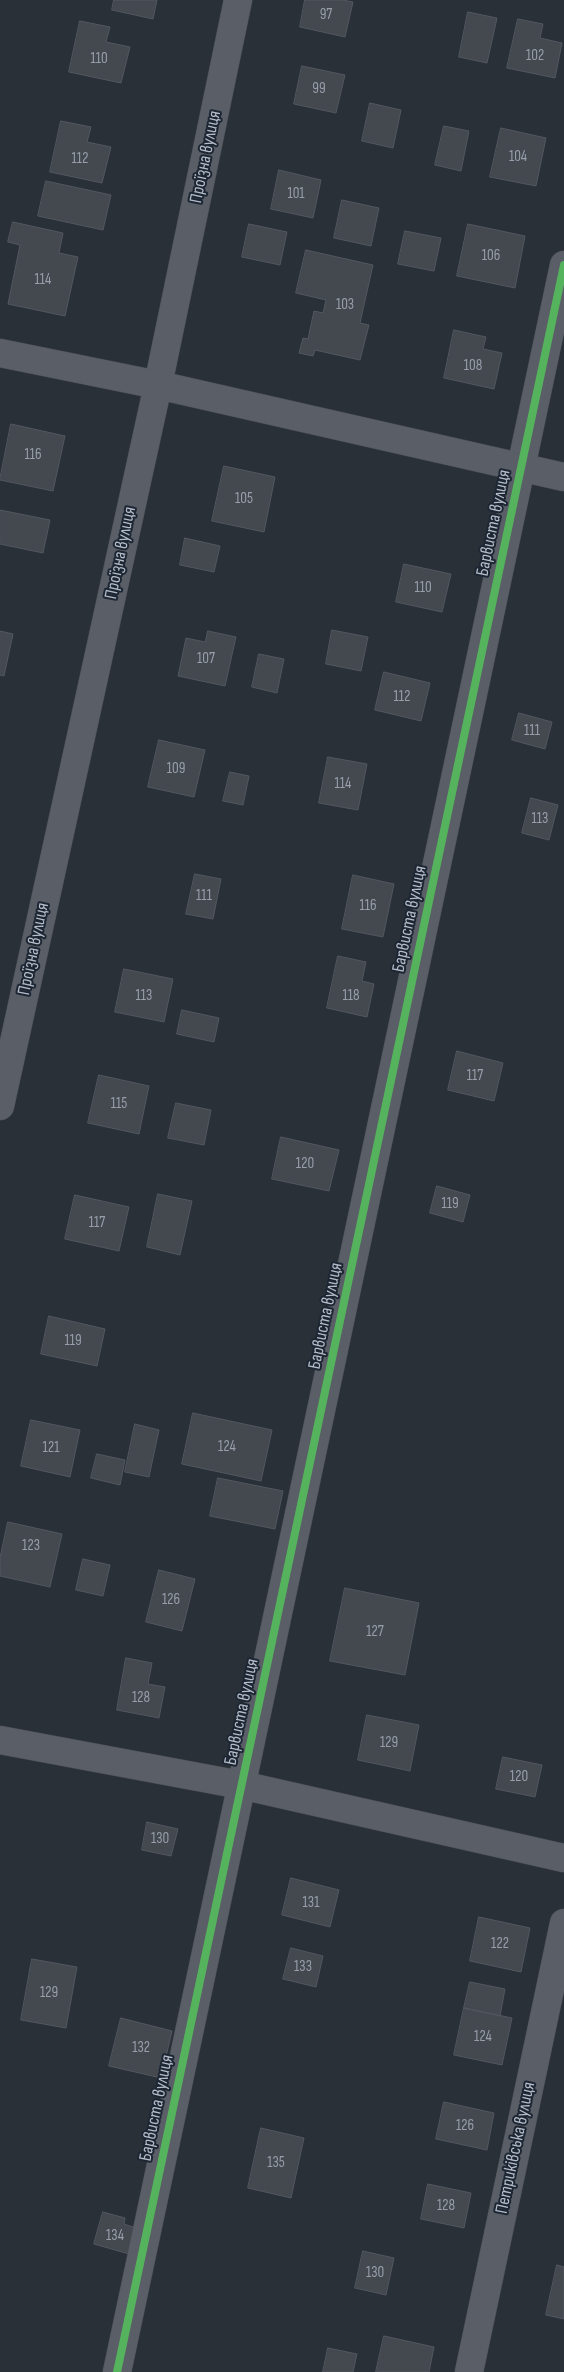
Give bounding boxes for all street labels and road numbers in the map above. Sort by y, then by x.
street label: Проїзна вулиця [186,109,226,205]
street label: Барвиста вулиця [472,468,516,578]
street label: Проїзна вулиця [101,505,141,601]
street label: Барвиста вулиця [388,864,432,974]
street label: Проїзна вулиця [14,901,54,997]
street label: Барвиста вулиця [304,1261,348,1371]
street label: Барвиста вулиця [220,1657,264,1767]
street label: Барвиста вулиця [135,2053,179,2163]
street label: Петриківська вулиця [491,2080,541,2216]

